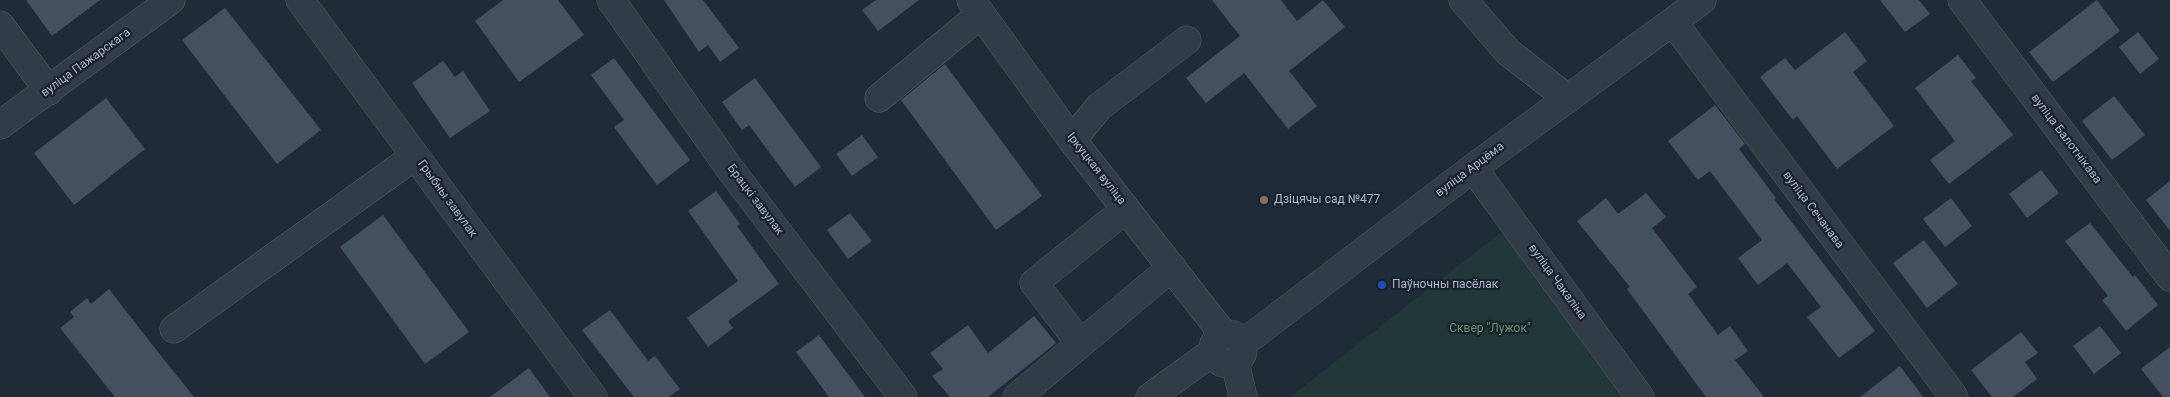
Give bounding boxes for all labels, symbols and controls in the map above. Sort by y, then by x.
street label: вуліца Пажарскага [38,26,134,100]
street label: вуліца Балотнікава [2028,91,2104,187]
street label: Іркуцкая вуліца [1063,130,1129,208]
street label: вуліца Арцёма [1433,140,1507,200]
street label: Грыбны завулак [414,158,480,240]
street label: Брацкі завулак [724,162,786,238]
street label: вуліца Сечанава [1779,169,1847,251]
place label: Дзіцячы сад №477 [1274,193,1380,207]
marker: Дзіцячы сад №477 [1258,194,1270,206]
street label: вуліца Чакаліна [1525,241,1589,323]
place label: Паўночны пасёлак [1392,278,1498,292]
marker: Паўночны пасёлак [1376,279,1388,291]
park label: Сквер "Лужок" [1449,322,1531,336]

